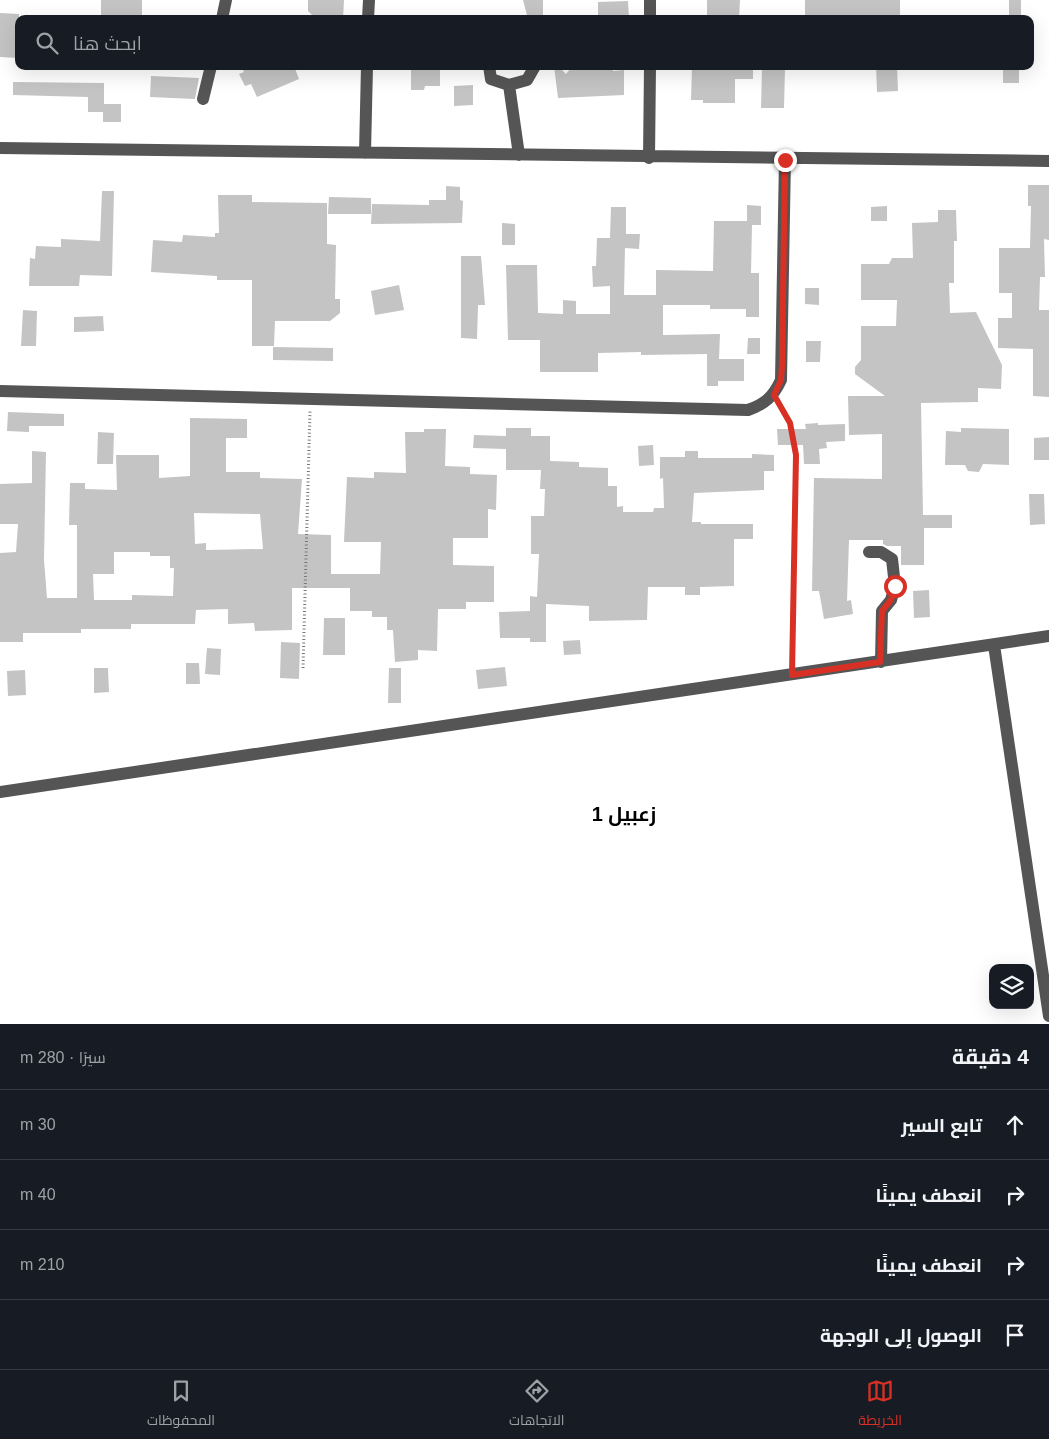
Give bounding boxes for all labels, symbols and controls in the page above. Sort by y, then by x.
search box [15,15,1034,70]
icon: search [33,29,61,57]
text: ابحث هنا [73,33,142,54]
route end [774,149,797,172]
route start [884,575,907,598]
district label: زعبيل 1 [592,803,656,826]
map controls [989,964,1034,1009]
button: layers [989,964,1034,1009]
text: 4 دقيقة [952,1045,1029,1068]
text: سيرًا · 280 m [20,1049,106,1066]
icon: ahead [1001,1111,1029,1139]
text: تابع السير [901,1115,982,1136]
text: 30 m [20,1116,56,1133]
icon: right [1001,1181,1029,1209]
text: انعطف يمينًا [875,1185,982,1206]
text: 40 m [20,1186,56,1203]
icon: right [1001,1251,1029,1279]
text: انعطف يمينًا [875,1255,982,1276]
text: 210 m [20,1256,64,1273]
icon: arrive [1001,1321,1029,1349]
text: الوصول إلى الوجهة [820,1325,982,1346]
tab: المحفوظات [147,1377,215,1433]
tab: الاتجاهات [509,1377,564,1433]
tab: الخريطة [858,1377,902,1433]

